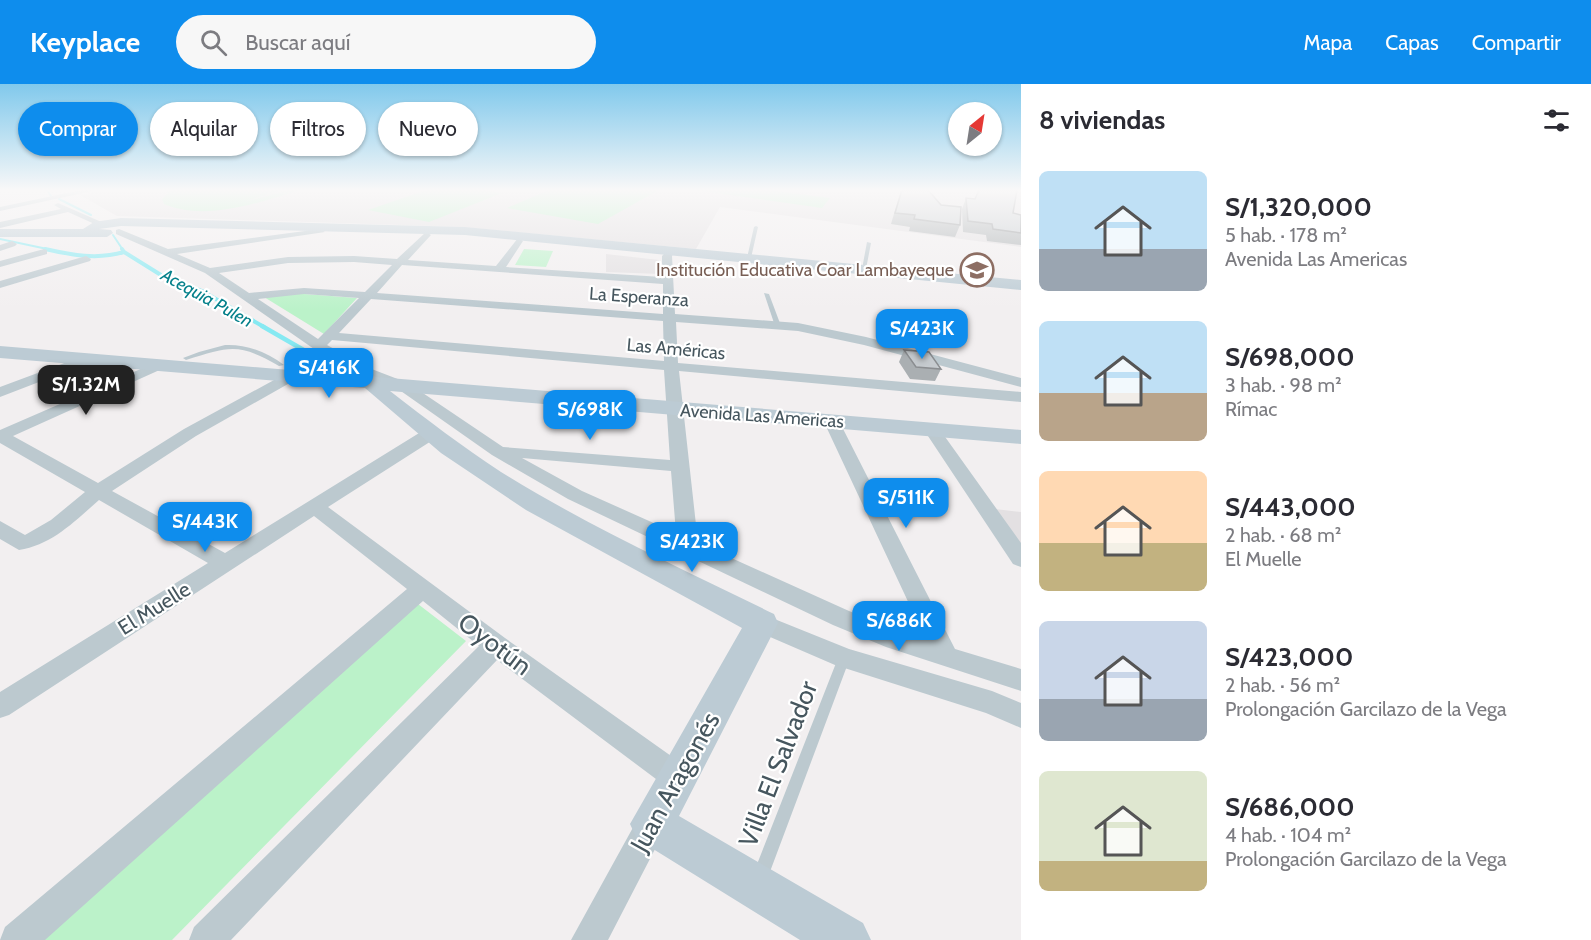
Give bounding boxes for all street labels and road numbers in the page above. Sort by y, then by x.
street label: La Esperanza [589,283,690,311]
street label: Las Américas [626,334,726,364]
street label: Avenida Las Americas [679,399,845,433]
street label: El Muelle [113,576,195,640]
street label: Oyotún [452,606,538,682]
street label: Villa El Salvador [732,676,825,852]
street label: Juan Aragonés [623,706,727,859]

